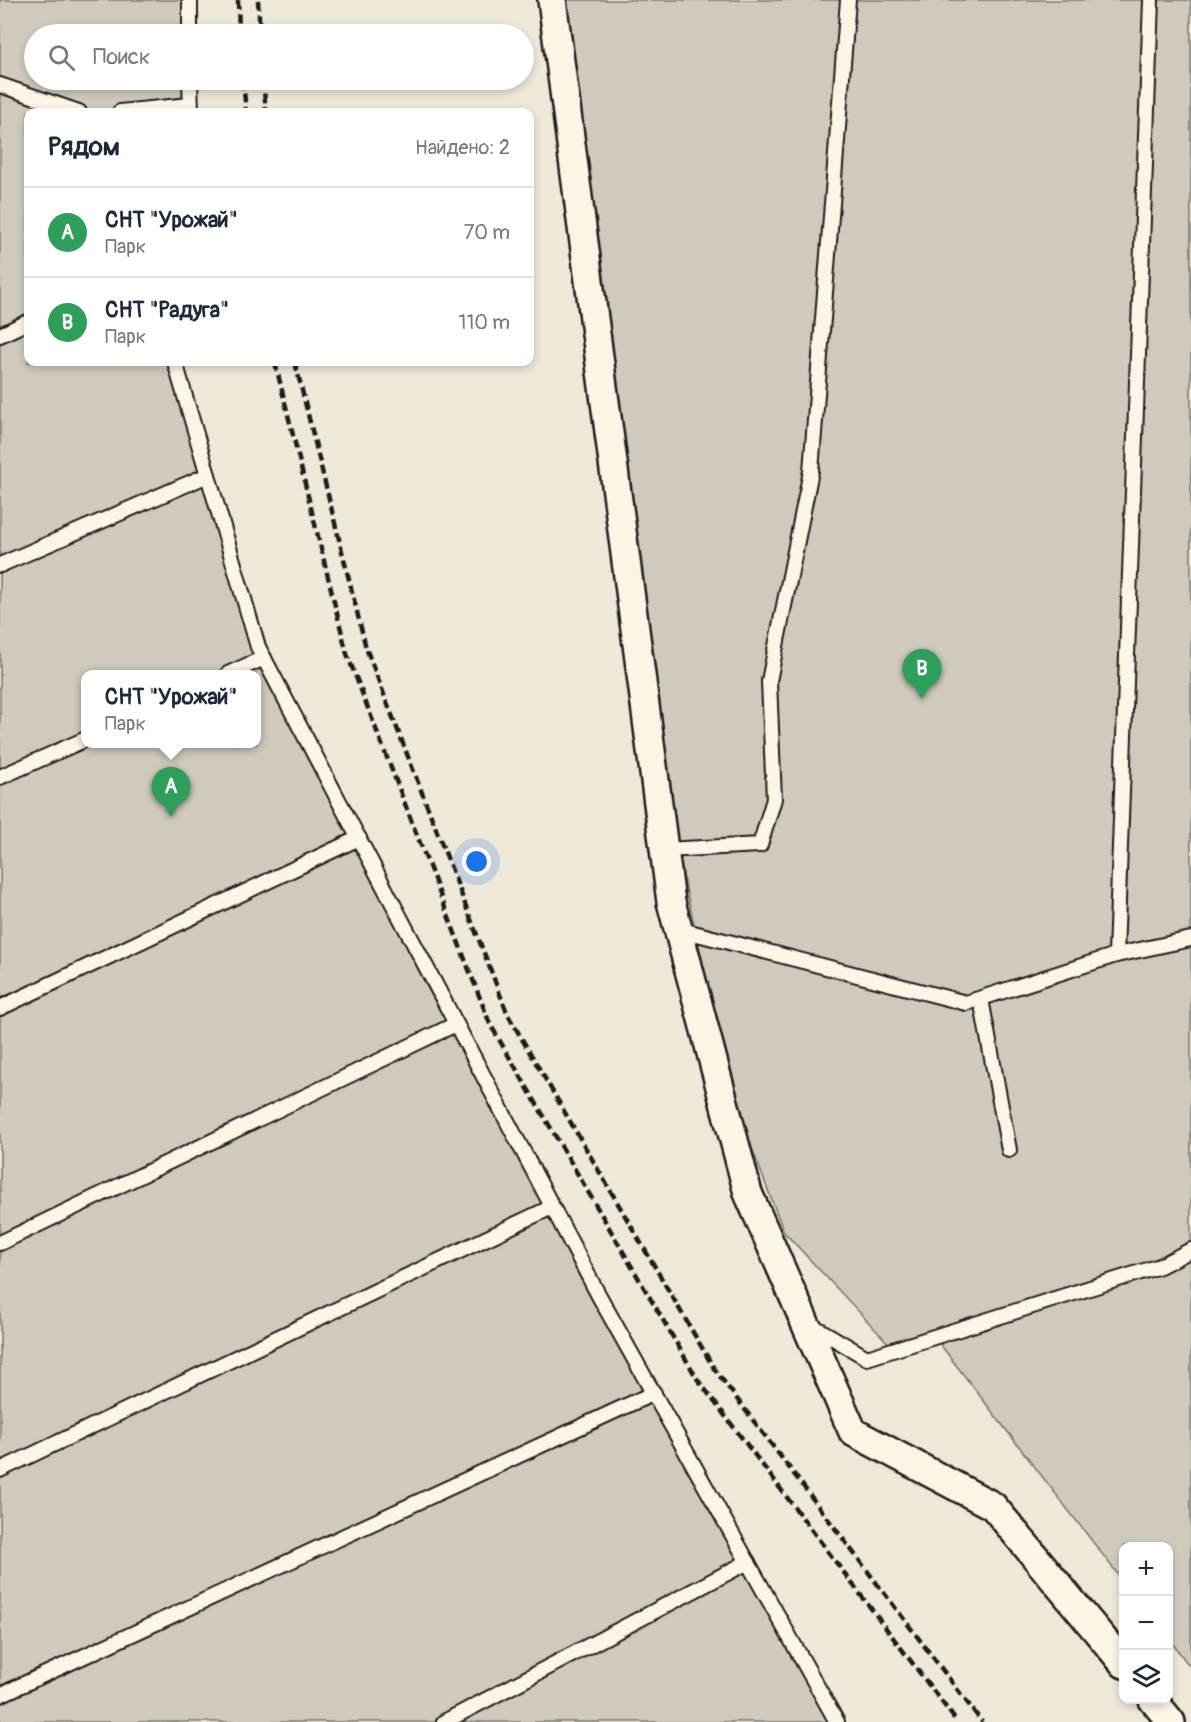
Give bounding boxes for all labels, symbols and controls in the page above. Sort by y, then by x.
search box [24,24,534,90]
icon: search [45,41,78,74]
text: Поиск [93,43,150,71]
text: Рядом [48,131,120,163]
text: Найдено: 2 [415,135,510,160]
text: СНТ "Урожай" [105,206,238,234]
text: A [61,220,74,245]
text: 70 m [464,220,510,245]
text: Парк [105,234,146,259]
text: СНТ "Радуга" [105,296,229,324]
text: B [62,310,73,335]
text: 110 m [459,310,510,335]
text: Парк [105,324,146,349]
pin: B [902,650,942,699]
popup [81,670,261,748]
text: СНТ "Урожай" [105,683,237,711]
text: Парк [105,711,146,736]
pin: A [152,768,190,817]
your location [462,847,491,876]
map controls [1119,1542,1173,1704]
button: + [1119,1542,1173,1596]
button: − [1119,1596,1173,1650]
button: layers [1119,1650,1173,1704]

